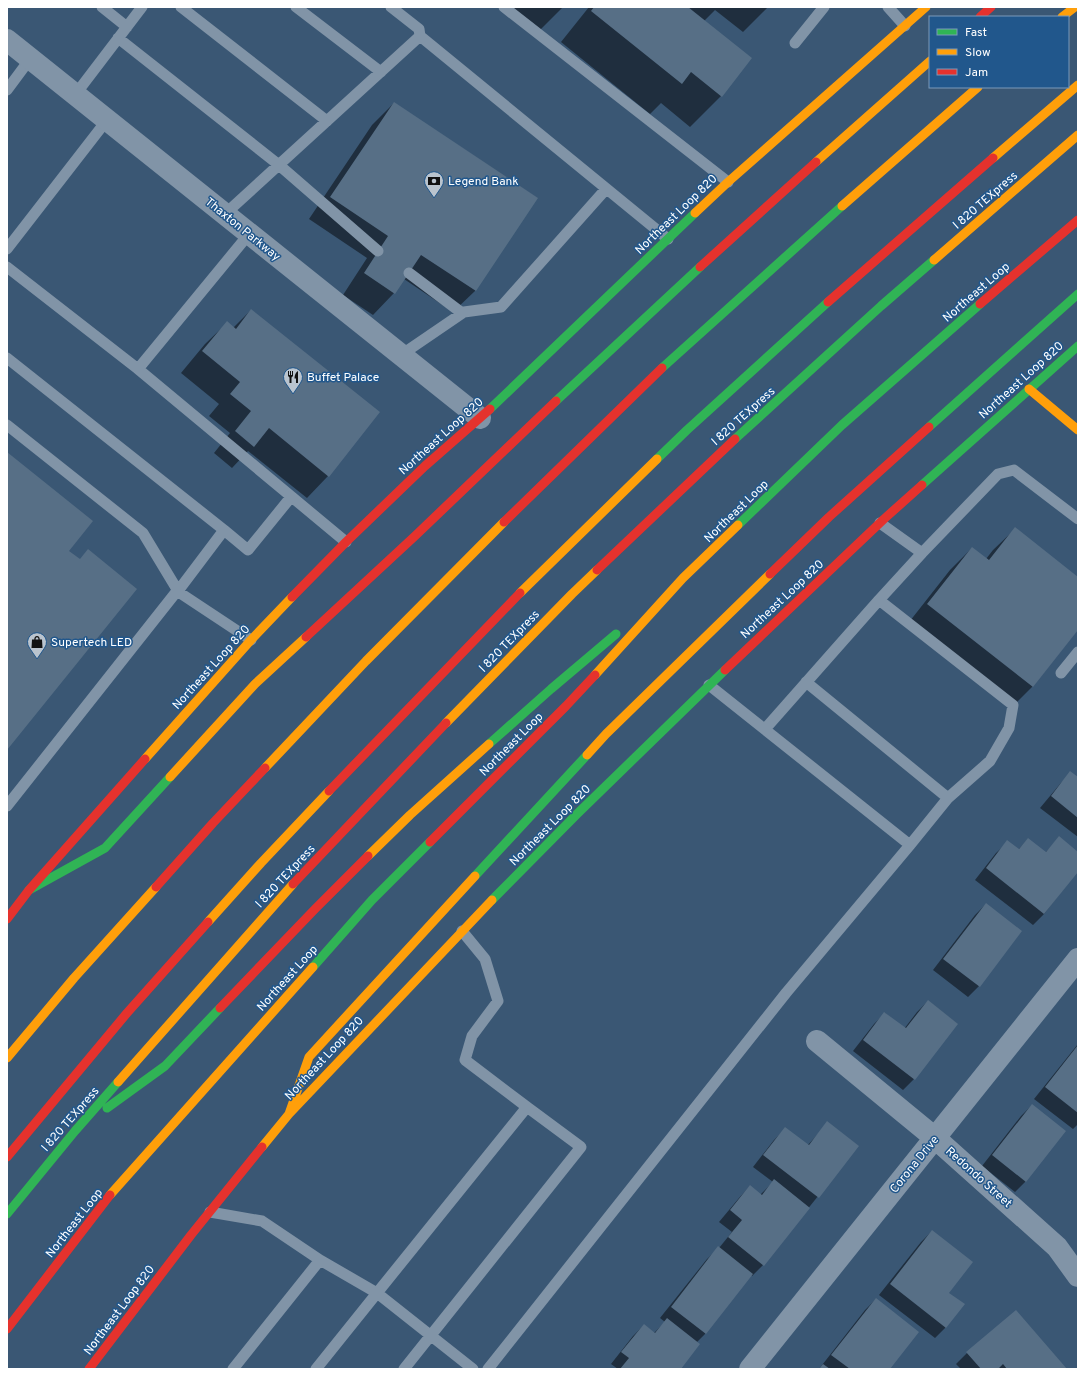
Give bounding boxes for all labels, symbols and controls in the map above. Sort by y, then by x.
legend [929,16,1069,88]
text: Fast [965,25,987,41]
text: Slow [965,45,991,61]
text: Jam [965,65,988,81]
street label: I 820 TEXpress [950,168,1021,233]
bank icon: Legend Bank [423,170,445,198]
street label: Northeast Loop 820 [632,171,721,258]
place label: Legend Bank [448,174,519,190]
street label: Thaxton Parkway [201,194,283,265]
street label: Northeast Loop [940,259,1014,326]
street label: Northeast Loop 820 [976,338,1067,423]
restaurant icon: Buffet Palace [282,366,304,394]
place label: Buffet Palace [307,370,379,386]
street label: I 820 TEXpress [708,384,779,450]
street label: Northeast Loop 820 [396,394,487,479]
street label: Northeast Loop [701,477,773,547]
street label: Northeast Loop 820 [737,557,828,643]
street label: I 820 TEXpress [476,607,544,676]
street label: Northeast Loop 820 [169,622,254,713]
shop icon: Supertech LED [26,631,48,659]
place label: Supertech LED [51,635,132,651]
street label: Northeast Loop [476,709,547,780]
street label: Northeast Loop 820 [507,782,595,870]
street label: I 820 TEXpress [252,842,319,912]
street label: Northeast Loop [254,942,322,1015]
street label: Northeast Loop 820 [282,1013,368,1104]
street label: I 820 TEXpress [38,1084,103,1155]
street label: Corona Drive [887,1132,943,1197]
street label: Redondo Street [942,1144,1015,1212]
street label: Northeast Loop [43,1185,107,1262]
street label: Northeast Loop 820 [81,1262,159,1359]

